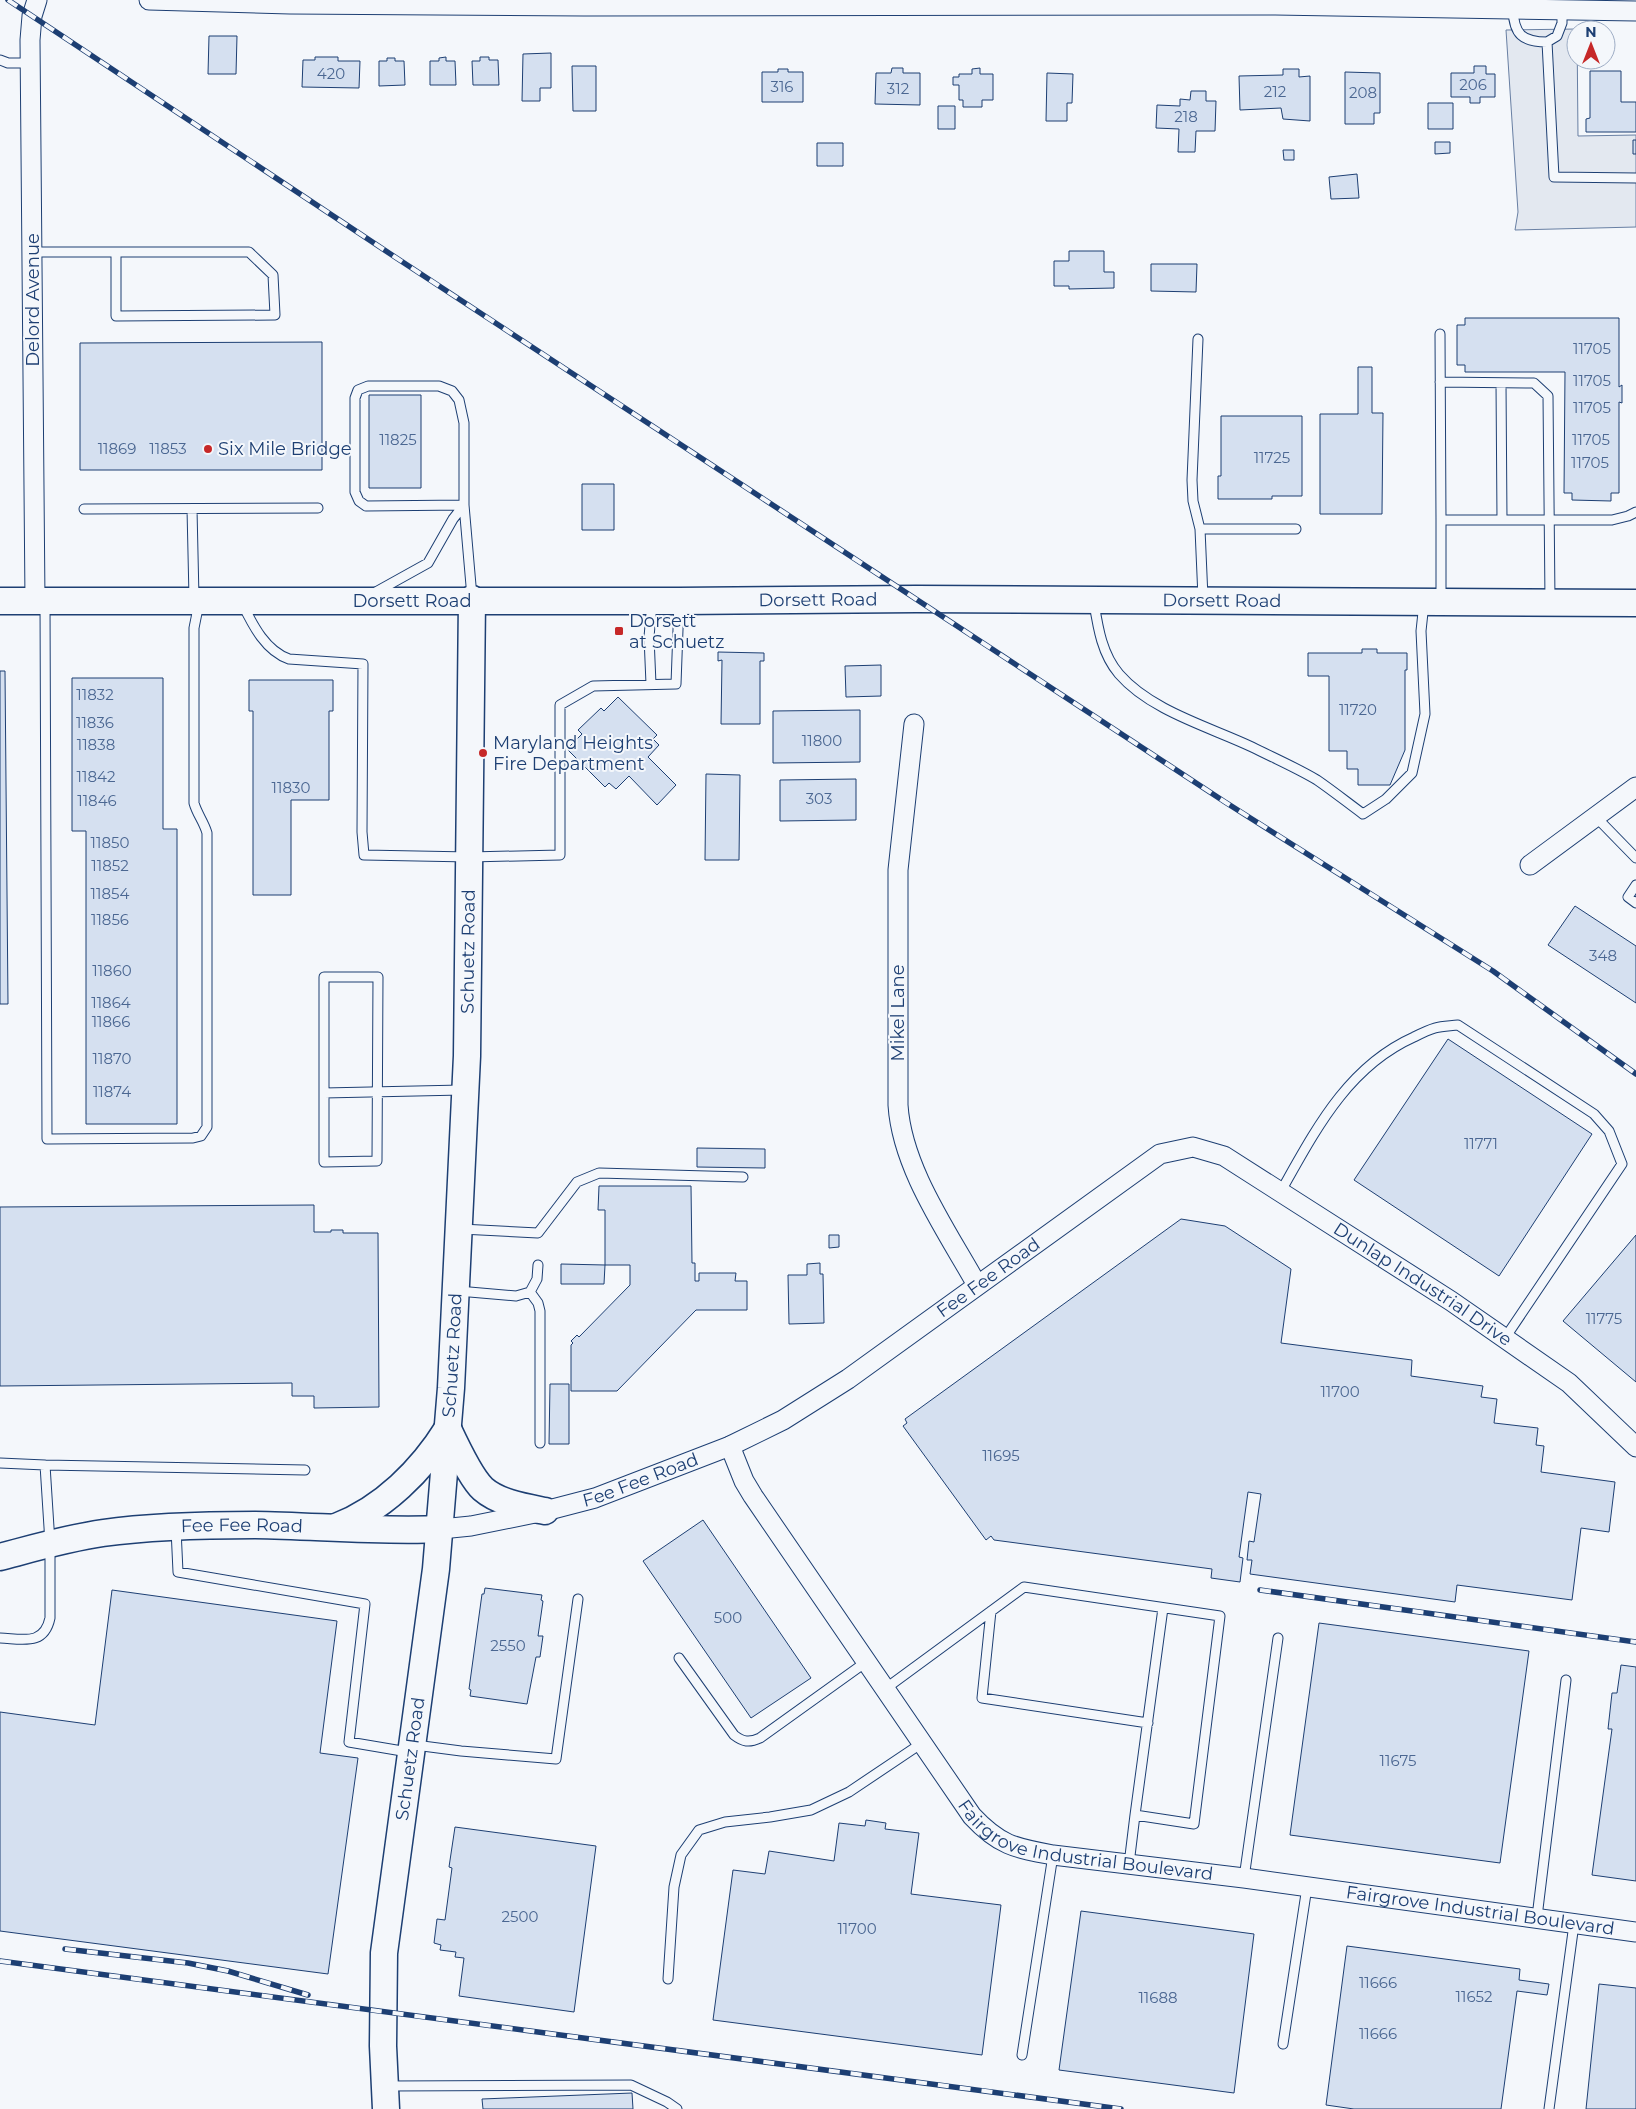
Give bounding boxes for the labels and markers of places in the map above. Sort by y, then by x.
place label: Six Mile Bridge [218,438,352,460]
marker: Six Mile Bridge [202,443,214,455]
place label: Dorsett at Schuetz [629,610,724,653]
marker: Dorsett at Schuetz [613,625,625,637]
place label: Maryland Heights Fire Department [493,732,653,775]
marker: Maryland Heights Fire Department [477,747,489,759]

